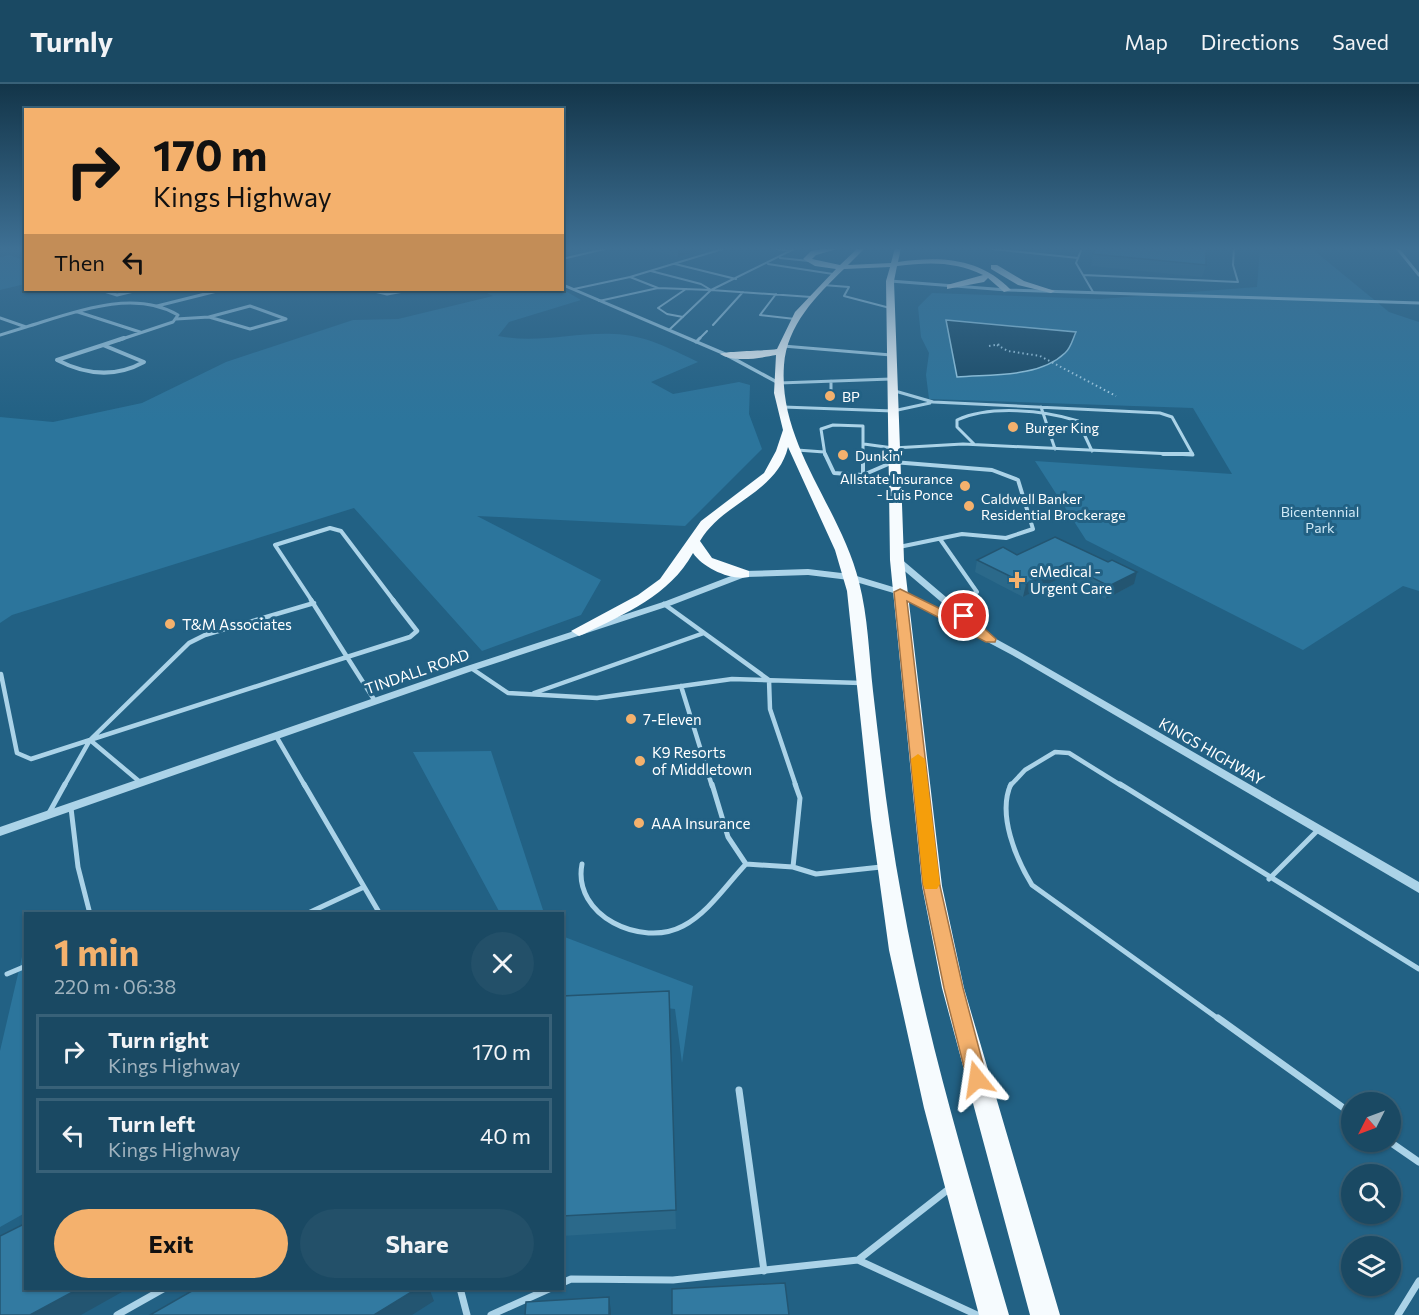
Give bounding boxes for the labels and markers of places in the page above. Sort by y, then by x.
place label: BP [842,388,860,405]
marker: BP [823,389,837,403]
place label: Burger King [1025,419,1100,436]
marker: Burger King [1006,420,1020,434]
place label: Dunkin' [855,447,903,464]
marker: Dunkin' [836,448,850,462]
place label: Allstate Insurance - Luis Ponce [840,470,953,503]
marker: Allstate Insurance - Luis Ponce [958,479,972,493]
place label: Caldwell Banker Residential Brockerage [981,490,1126,523]
marker: Caldwell Banker Residential Brockerage [962,499,976,513]
place label: eMedical - Urgent Care [1030,562,1112,597]
marker: eMedical - Urgent Care [1008,571,1026,589]
pin [938,590,989,641]
place label: T&M Associates [182,615,292,633]
marker: T&M Associates [163,617,177,631]
place label: 7-Eleven [643,710,702,728]
marker: 7-Eleven [624,712,638,726]
place label: K9 Resorts of Middletown [652,743,752,778]
marker: K9 Resorts of Middletown [633,754,647,768]
place label: AAA Insurance [651,814,751,832]
marker: AAA Insurance [632,816,646,830]

